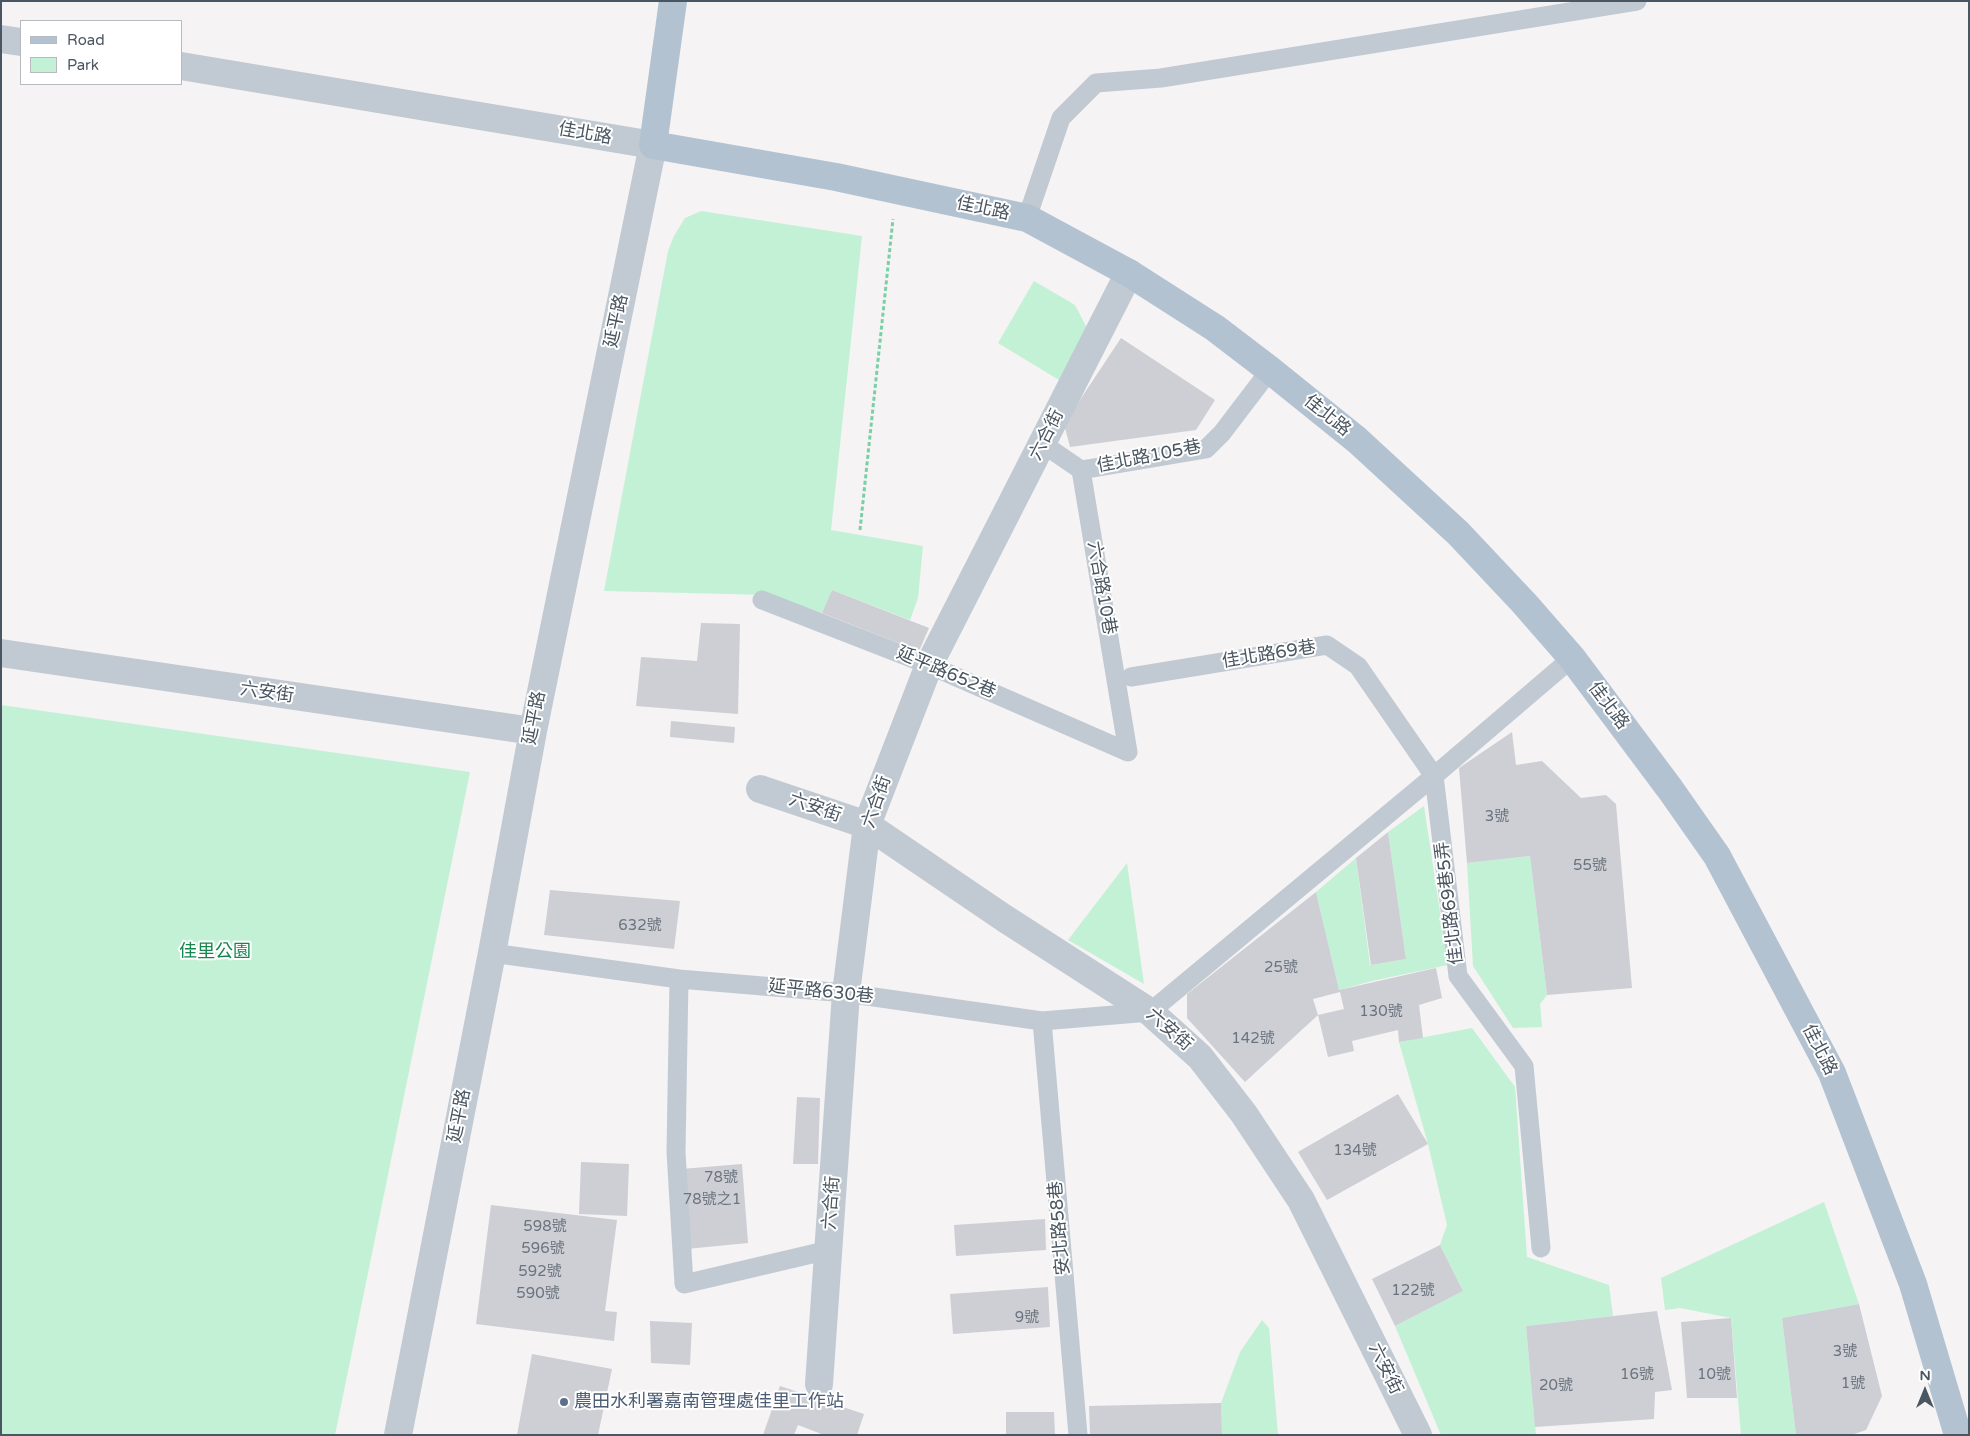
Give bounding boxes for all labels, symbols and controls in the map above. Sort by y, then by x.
legend [20,20,182,85]
text: Road [67,31,105,49]
text: Park [67,56,99,74]
street label: 佳北路 [557,119,613,149]
street label: 佳北路 [954,193,1012,225]
street label: 延平路 [601,292,633,350]
street label: 佳北路 [1299,391,1355,441]
street label: 六合街 [1025,406,1069,464]
street label: 佳北路105巷 [1095,436,1203,478]
street label: 六合路10巷 [1082,540,1120,636]
street label: 佳北路69巷 [1221,637,1317,673]
street label: 延平路652巷 [893,642,999,704]
street label: 佳北路 [1583,678,1633,734]
street label: 六安街 [239,679,295,707]
street label: 延平路 [519,689,551,747]
street label: 六合街 [858,773,896,831]
street label: 六安街 [786,789,844,827]
house number: 3號 [1485,808,1509,826]
street label: 佳北路69巷5弄 [1432,840,1468,966]
house number: 55號 [1573,857,1607,875]
house number: 632號 [618,917,662,935]
park label: 佳里公園 [179,941,251,963]
house number: 25號 [1264,959,1298,977]
street label: 延平路630巷 [767,976,875,1008]
house number: 130號 [1359,1003,1403,1021]
street label: 六安街 [1142,1004,1196,1056]
street label: 佳北路 [1797,1021,1841,1079]
house number: 142號 [1231,1030,1275,1048]
street label: 延平路 [444,1087,476,1145]
house number: 134號 [1333,1142,1377,1160]
house number: 78號 [704,1169,738,1187]
street label: 六合街 [819,1175,845,1231]
street label: 安北路58巷 [1045,1180,1075,1276]
house number: 78號之1 [683,1191,741,1209]
house number: 598號 [523,1218,567,1236]
house number: 596號 [521,1240,565,1258]
house number: 592號 [518,1263,562,1281]
house number: 122號 [1391,1282,1435,1300]
house number: 590號 [516,1285,560,1303]
house number: 9號 [1015,1309,1039,1327]
street label: 六安街 [1363,1340,1407,1398]
house number: 3號 [1833,1343,1857,1361]
house number: 16號 [1620,1366,1654,1384]
house number: 10號 [1697,1366,1731,1384]
north arrow [1900,1366,1950,1416]
text: N [1919,1367,1931,1384]
house number: 1號 [1841,1375,1865,1393]
house number: 20號 [1539,1377,1573,1395]
place label: 農田水利署嘉南管理處佳里工作站 [574,1391,844,1413]
marker: 農田水利署嘉南管理處佳里工作站 [558,1396,570,1408]

